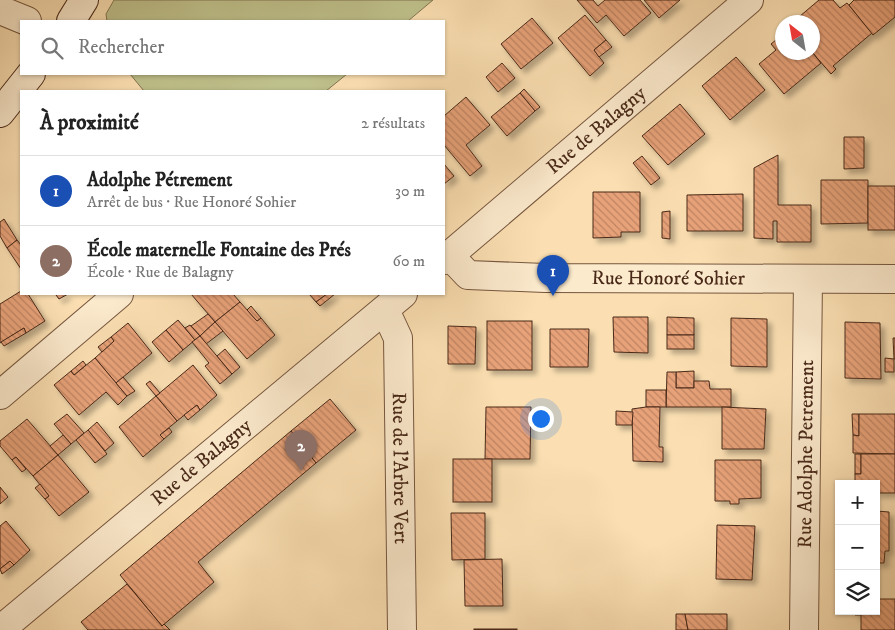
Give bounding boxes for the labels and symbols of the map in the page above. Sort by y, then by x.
north arrow [775,15,820,60]
street label: Rue de Balagny [541,80,652,180]
pin: 1 [537,255,569,296]
street label: Rue Honoré Sohier [592,266,746,291]
street label: Rue Adolphe Petrement [792,360,820,548]
street label: Rue de l'Arbre Vert [386,392,413,544]
your location [528,406,554,432]
street label: Rue de Balagny [146,413,257,511]
pin: 2 [285,430,317,471]

